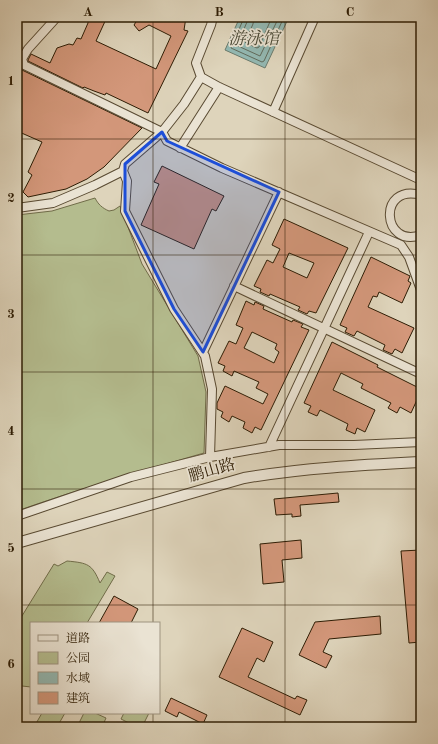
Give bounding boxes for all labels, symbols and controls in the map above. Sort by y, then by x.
text: A [83,6,93,19]
text: B [214,6,224,19]
text: C [346,6,354,19]
water label: 游泳馆 [229,29,282,48]
text: 1 [7,75,15,88]
text: 2 [7,192,15,205]
text: 3 [7,308,15,321]
text: 4 [7,425,15,438]
street label: 鹏山路 [186,455,237,485]
text: 5 [7,542,15,555]
legend [30,622,160,714]
text: 道路 [66,631,90,645]
text: 公园 [66,652,90,665]
text: 6 [7,658,15,671]
text: 水域 [66,671,90,685]
text: 建筑 [66,691,90,705]

